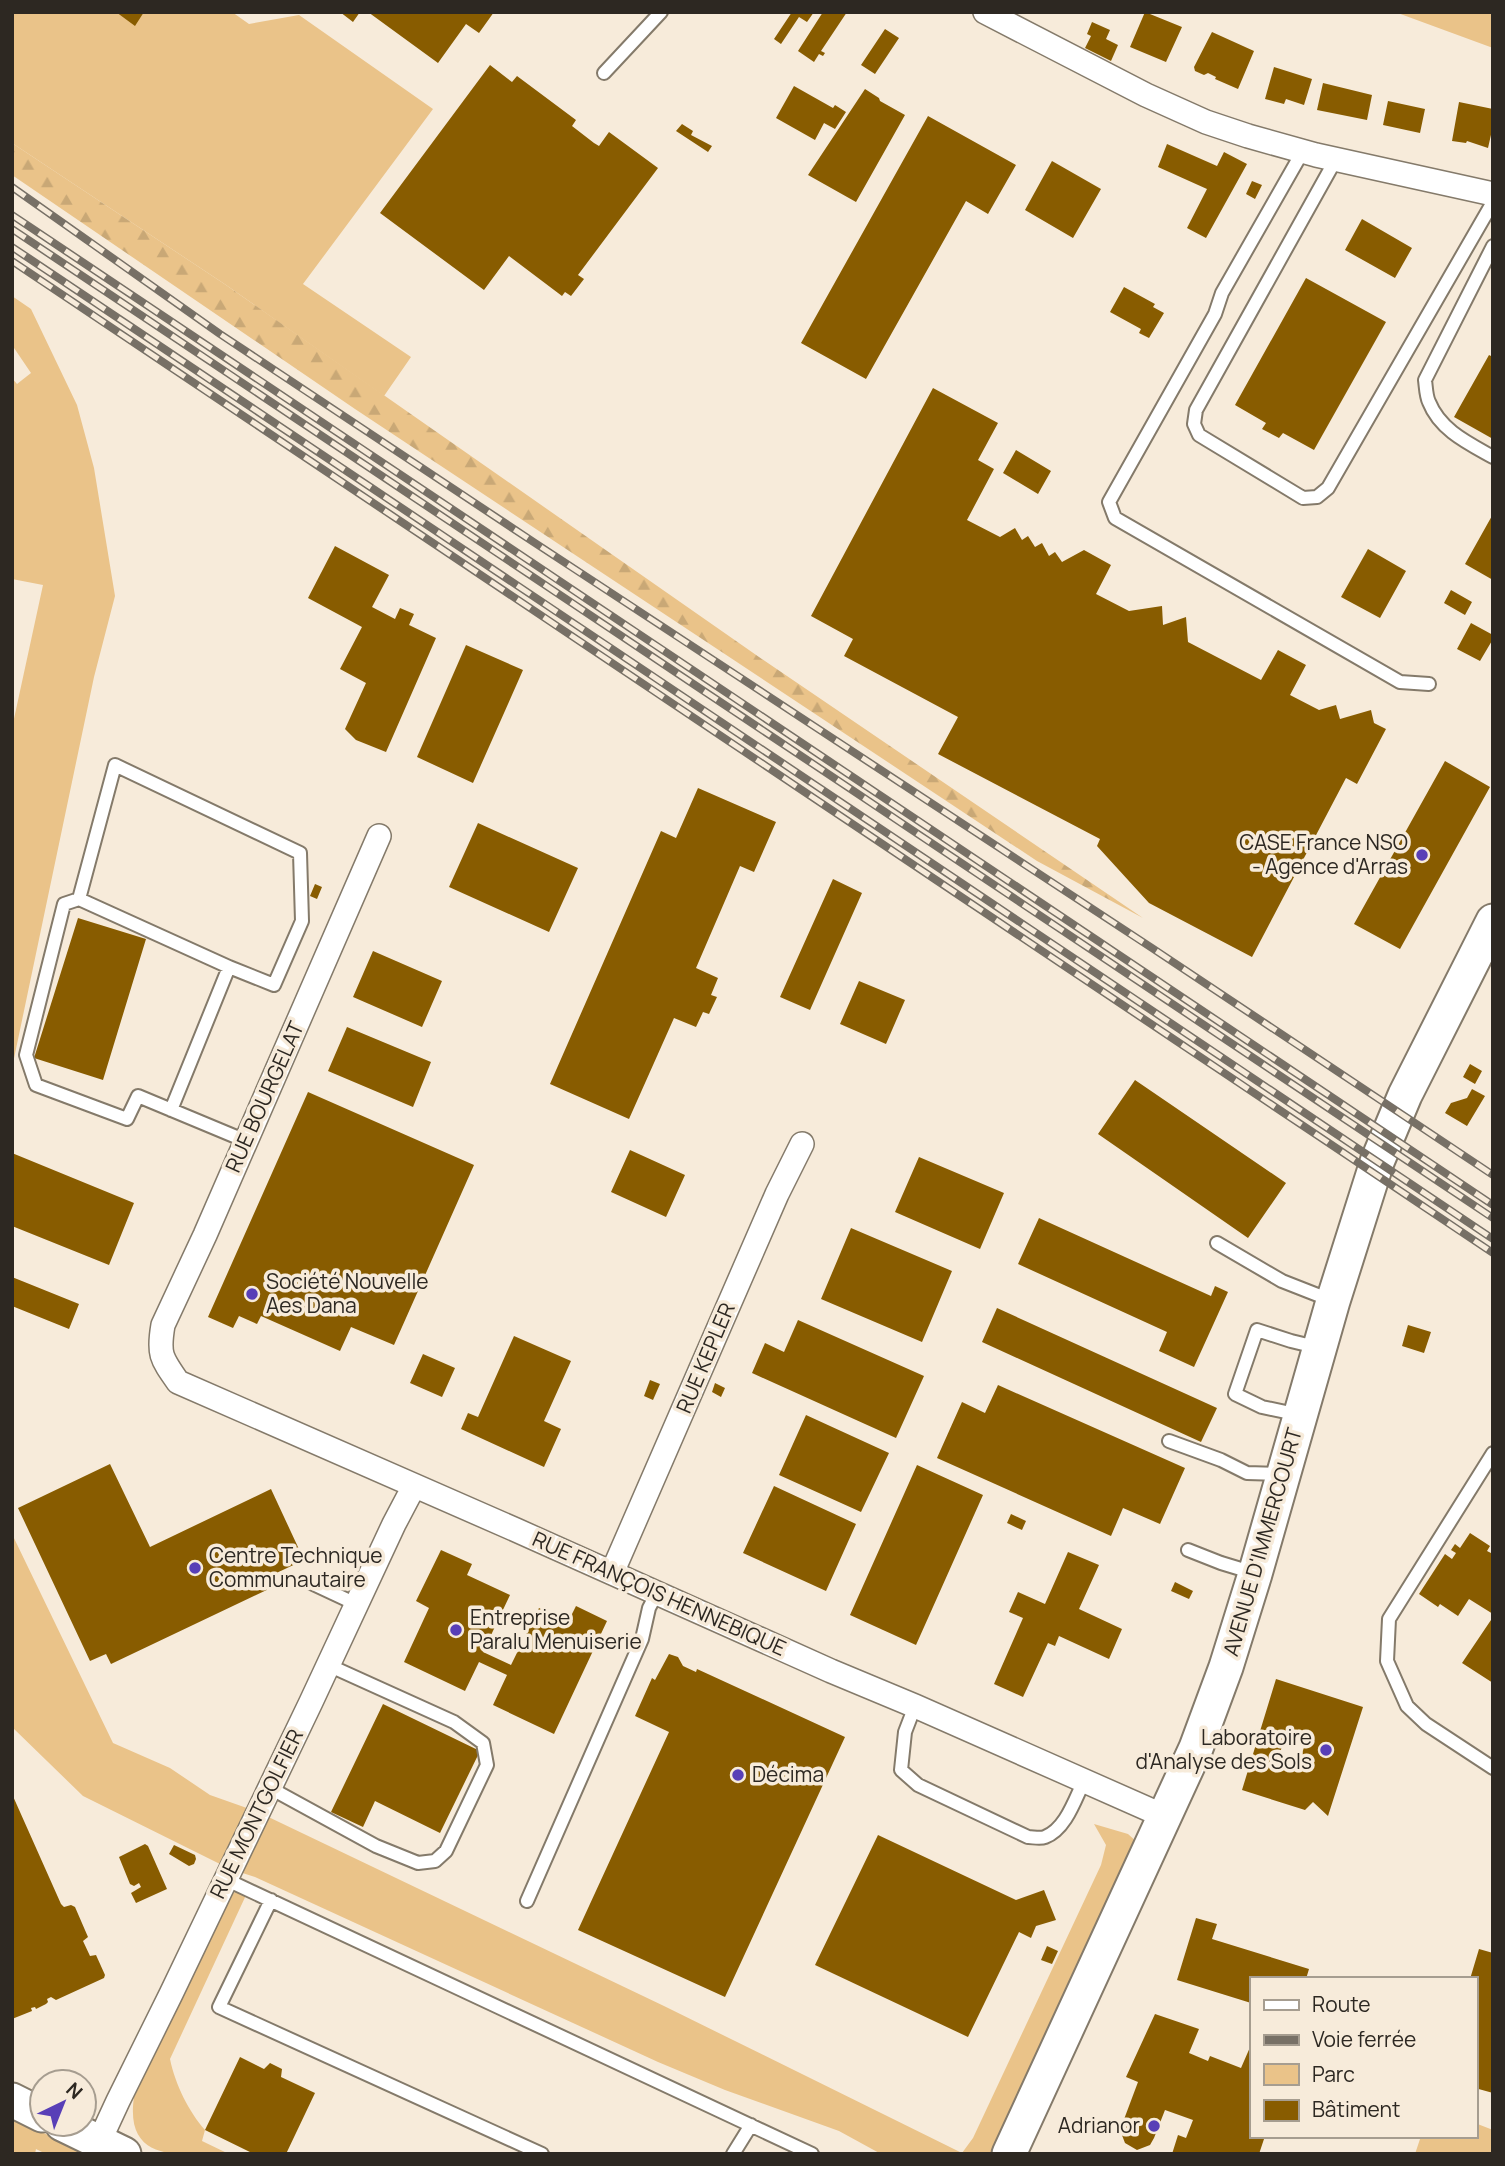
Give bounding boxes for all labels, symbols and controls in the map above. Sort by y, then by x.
place label: CASE France NSO - Agence d'Arras [1239,828,1408,880]
marker: CASE France NSO - Agence d'Arras [1414,847,1430,863]
street label: RUE BOURGELAT [218,1016,310,1176]
place label: Société Nouvelle Aes Dana [266,1267,429,1319]
marker: Société Nouvelle Aes Dana [244,1286,260,1302]
street label: RUE KEPLER [669,1298,741,1417]
street label: AVENUE D'IMMERCOURT [1216,1424,1308,1659]
street label: RUE FRANÇOIS HENNEBIQUE [528,1524,791,1662]
place label: Centre Technique Communautaire [209,1541,383,1593]
marker: Centre Technique Communautaire [187,1560,203,1576]
place label: Entreprise Paralu Menuiserie [470,1603,642,1655]
marker: Entreprise Paralu Menuiserie [448,1622,464,1638]
place label: Laboratoire d'Analyse des Sols [1135,1723,1312,1775]
street label: RUE MONTGOLFIER [203,1724,309,1903]
marker: Laboratoire d'Analyse des Sols [1318,1742,1334,1758]
place label: Décima [752,1760,824,1788]
marker: Décima [730,1767,746,1783]
legend [1250,1977,1477,2138]
text: Route [1312,1990,1370,2018]
text: Voie ferrée [1312,2025,1416,2053]
text: Parc [1312,2060,1355,2088]
north arrow [28,2068,98,2138]
text: N [61,2076,88,2105]
text: Bâtiment [1312,2095,1400,2123]
place label: Adrianor [1058,2111,1140,2139]
marker: Adrianor [1146,2118,1162,2134]

